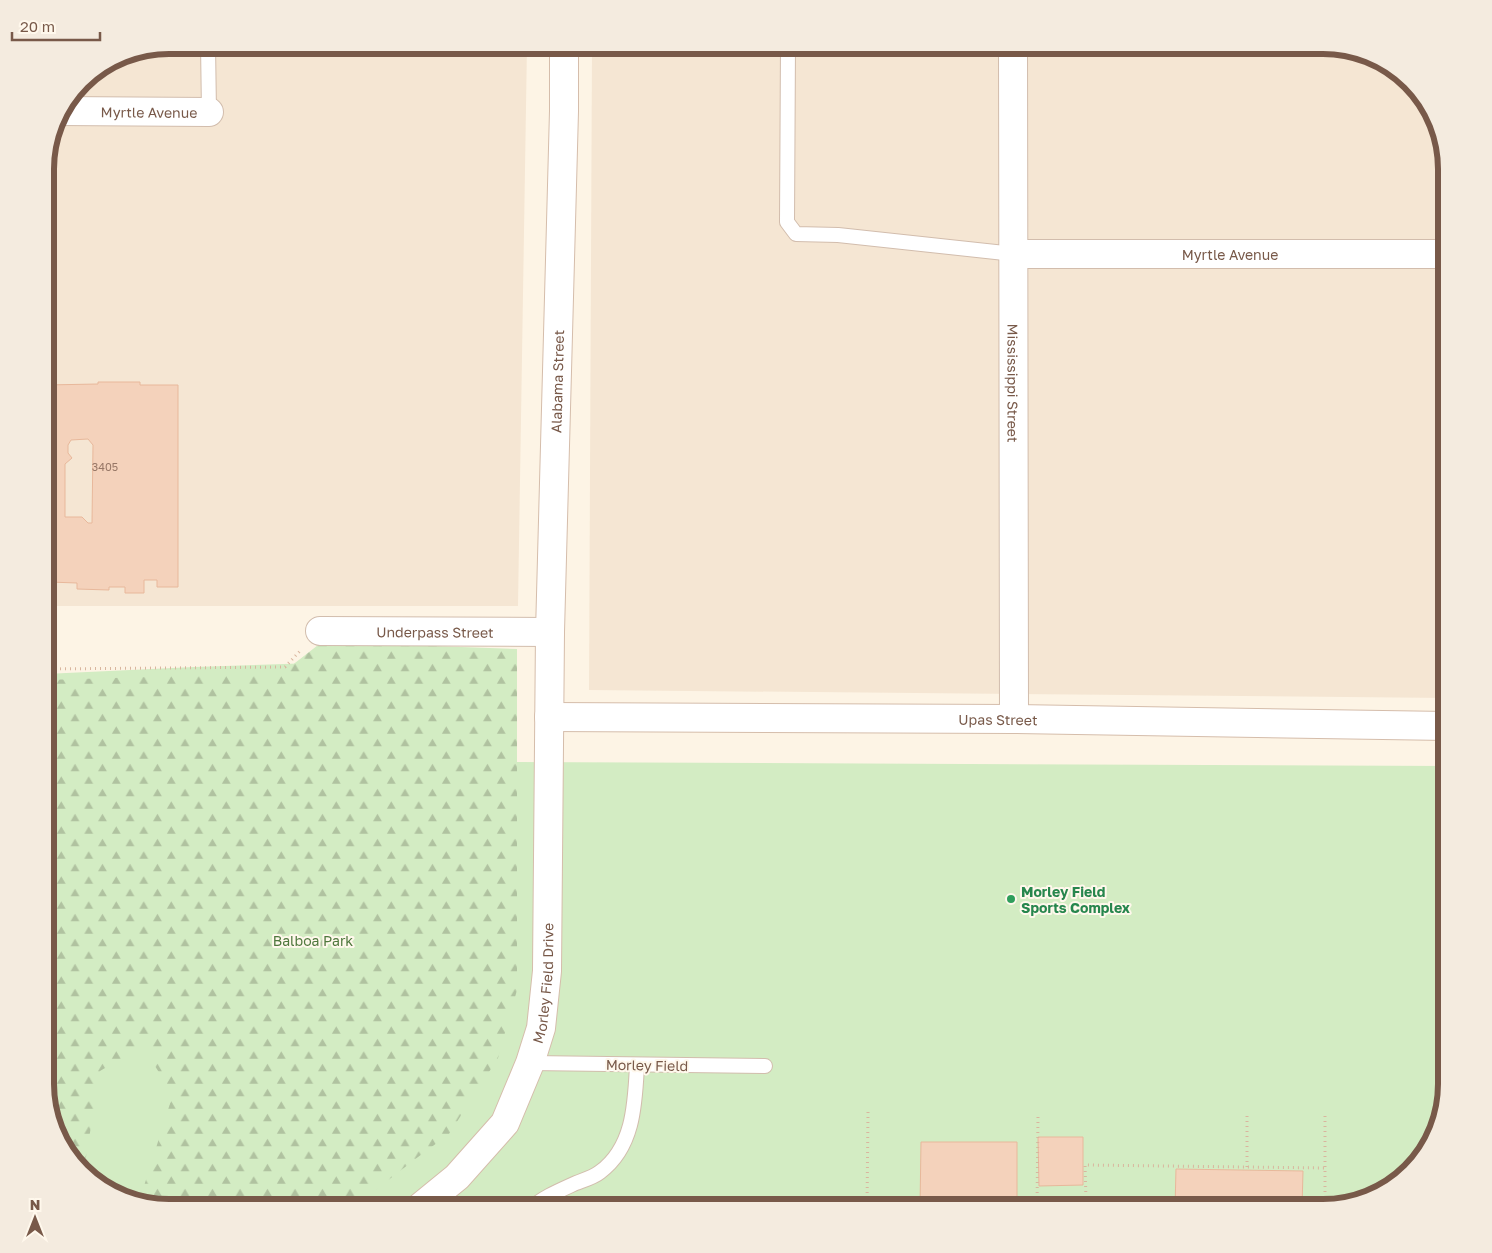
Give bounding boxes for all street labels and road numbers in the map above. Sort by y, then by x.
street label: Myrtle Avenue [101,103,197,120]
street label: Myrtle Avenue [1182,246,1278,263]
street label: Mississippi Street [1005,323,1022,443]
street label: Alabama Street [547,330,567,433]
street label: Underpass Street [376,623,494,640]
street label: Upas Street [958,710,1038,728]
street label: Morley Field Drive [528,923,556,1045]
street label: Morley Field [606,1056,688,1074]

